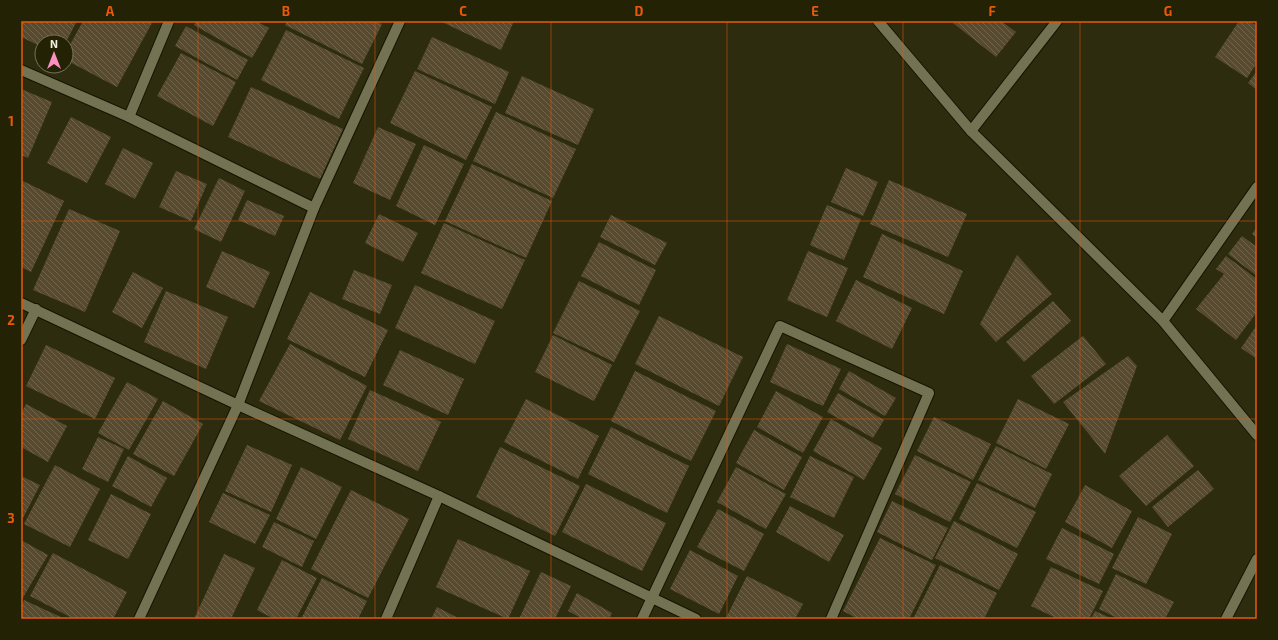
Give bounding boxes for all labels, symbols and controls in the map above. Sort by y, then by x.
text: A [106,3,115,19]
text: B [282,3,290,19]
text: C [459,3,467,19]
text: D [635,3,644,19]
text: E [811,3,819,19]
text: F [988,3,996,19]
text: G [1164,3,1172,19]
north arrow [34,34,74,74]
text: N [50,37,58,50]
text: 1 [8,113,14,129]
text: 2 [7,312,15,328]
text: 3 [7,510,15,526]

